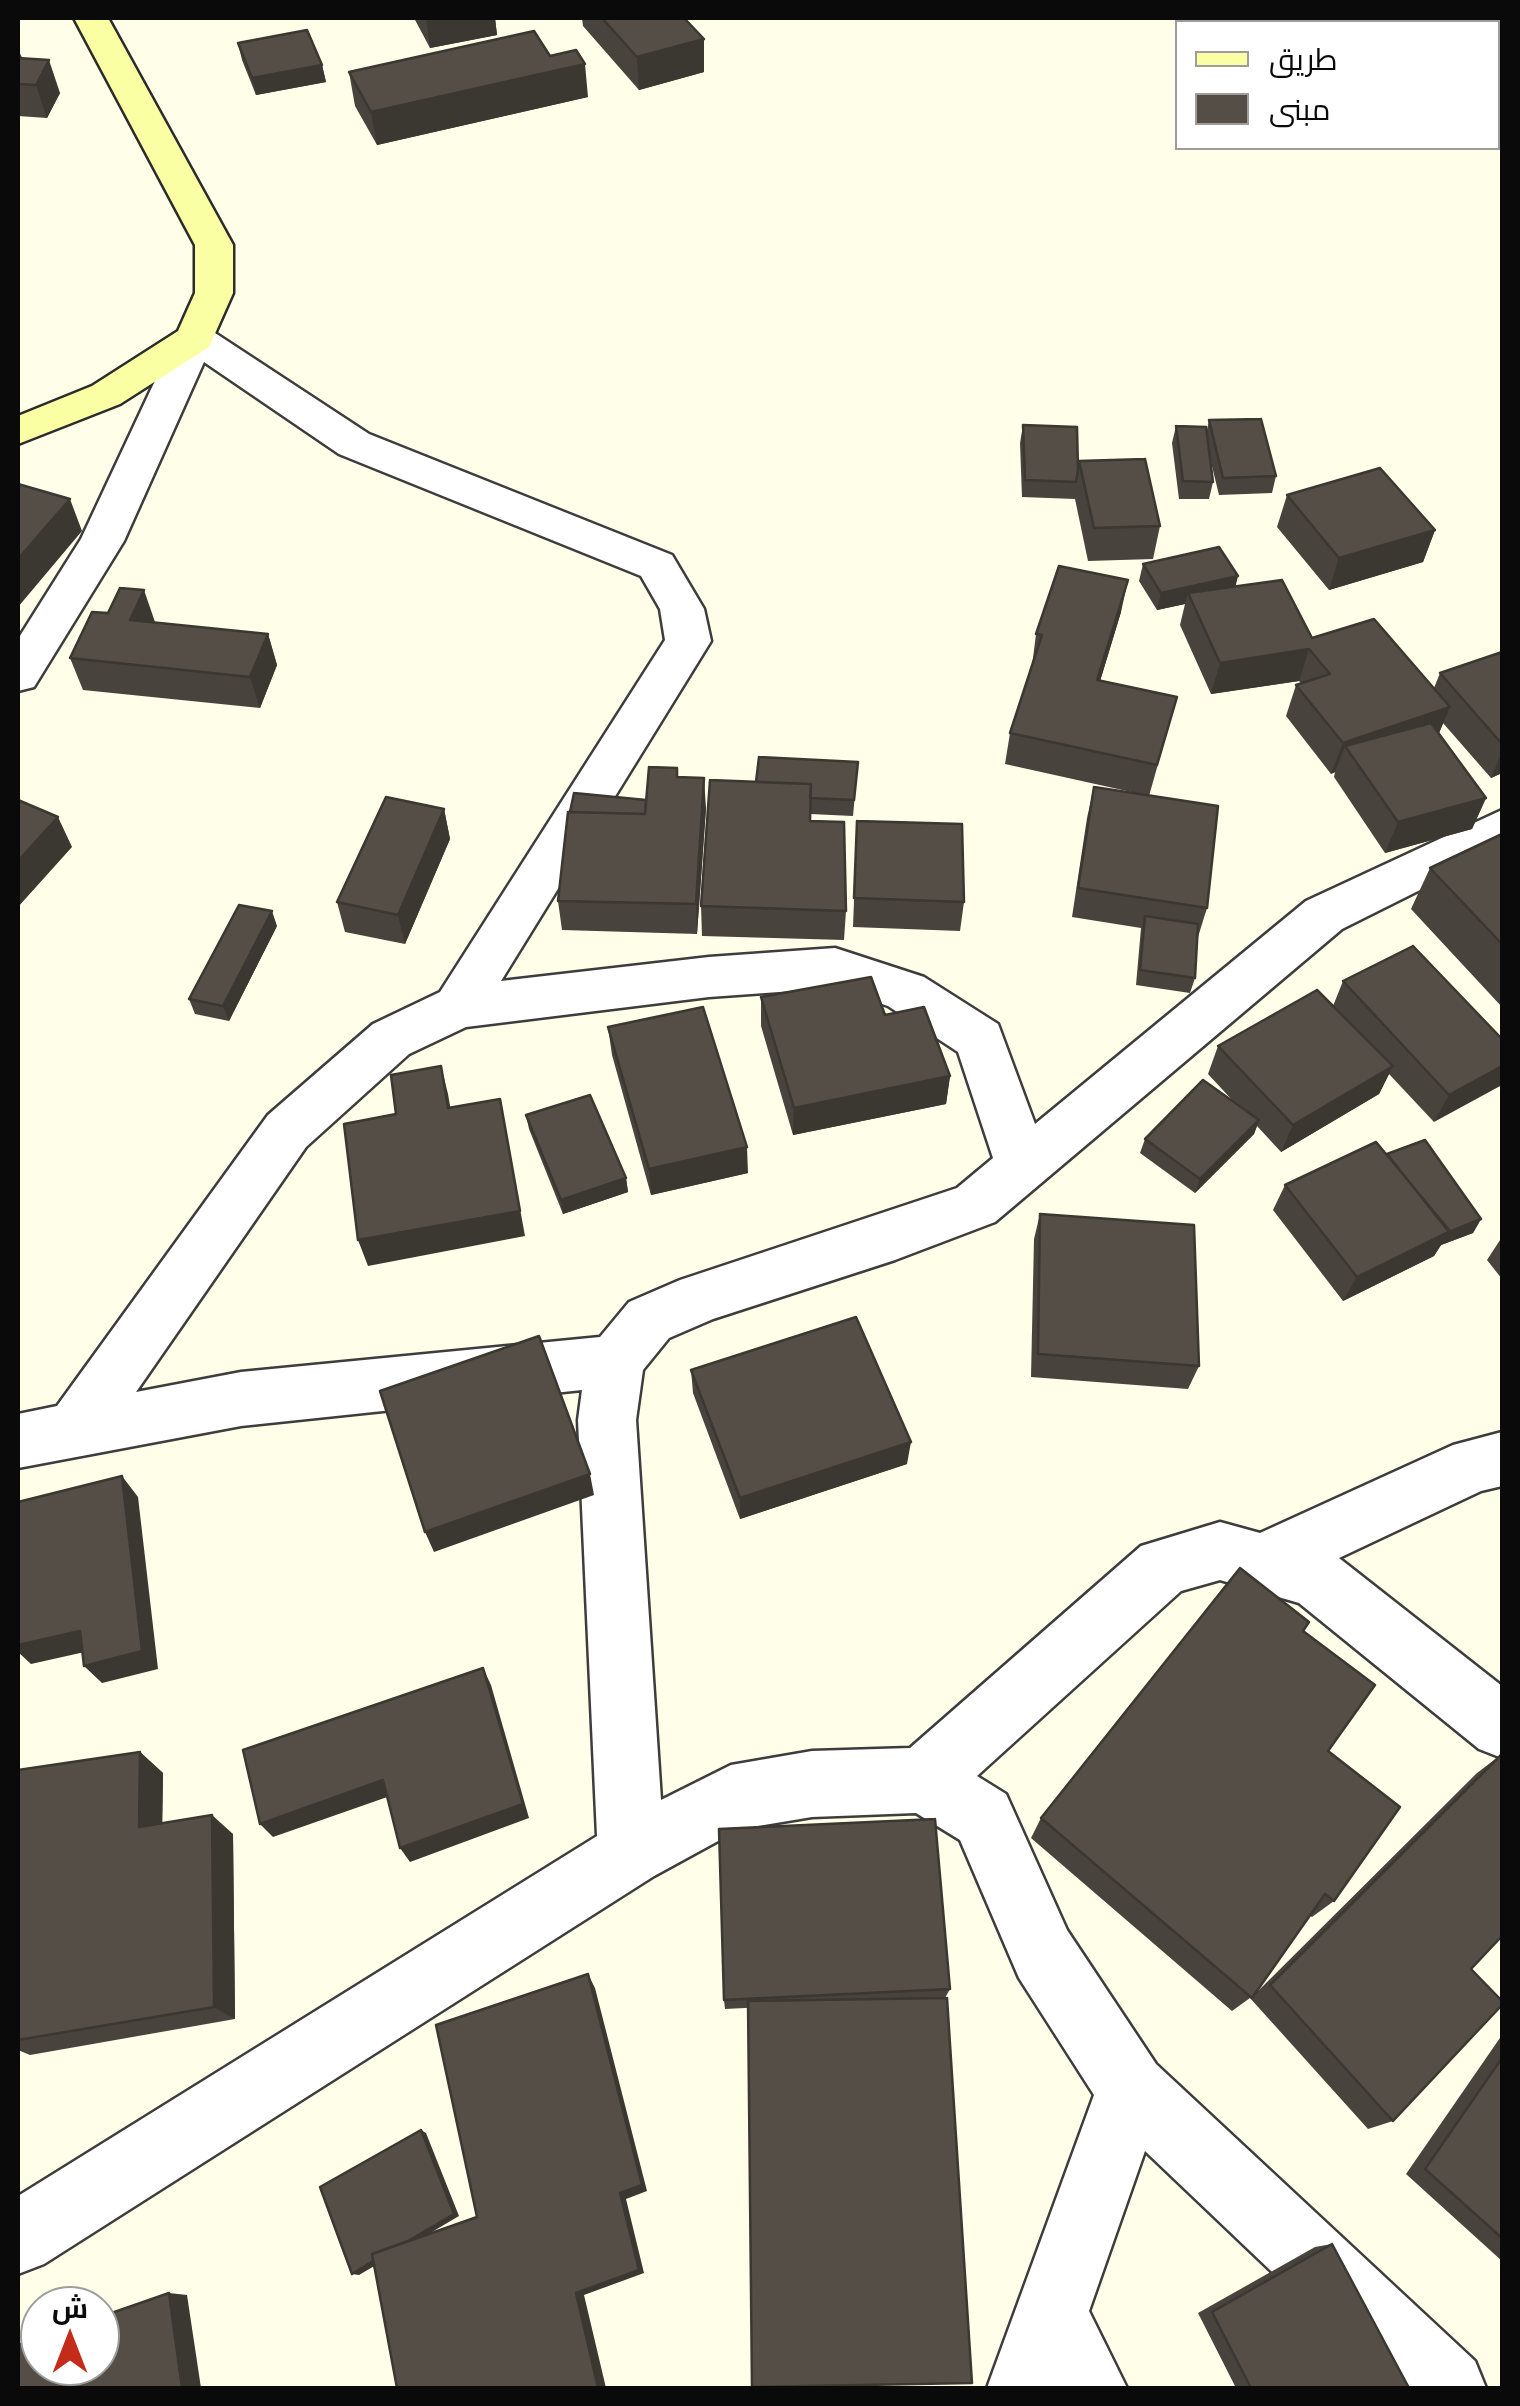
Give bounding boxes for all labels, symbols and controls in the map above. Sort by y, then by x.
legend [1175,20,1500,150]
text: طريق [1269,39,1338,78]
text: مبنى [1269,89,1330,128]
north arrow [20,2286,120,2386]
text: ش [52,2289,88,2326]

